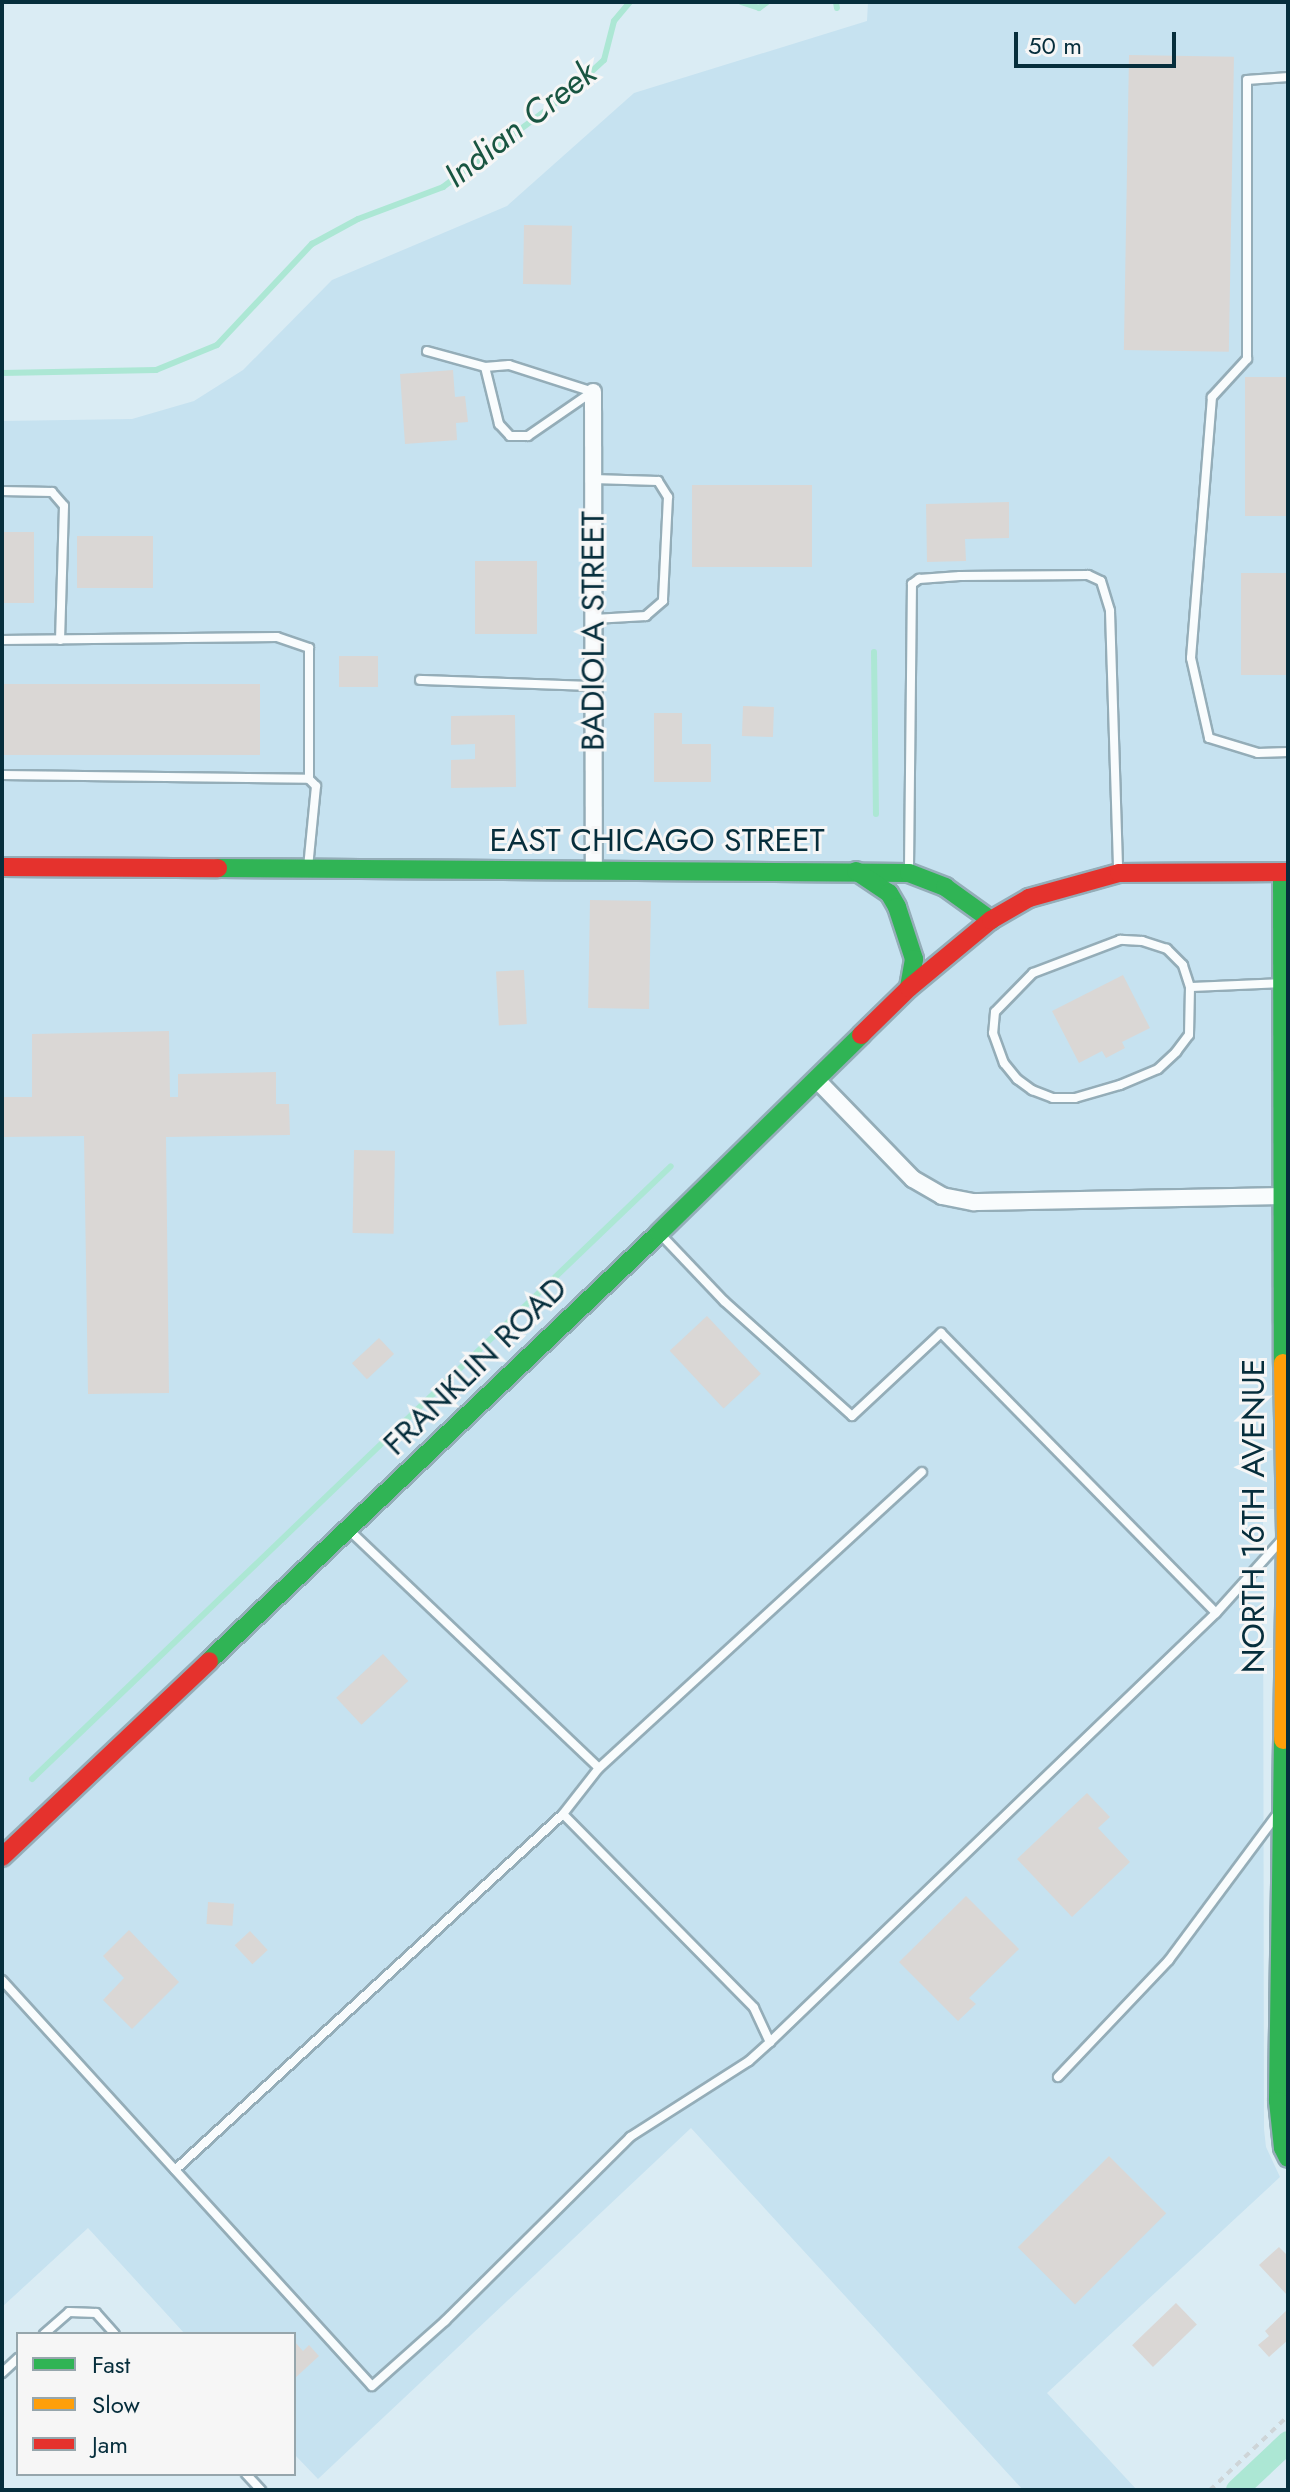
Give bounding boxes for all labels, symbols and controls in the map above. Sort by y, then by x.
scale bar [1018,16,1180,66]
text: 50 m [1028,28,1082,63]
water label: Indian Creek [436,52,604,196]
street label: BADIOLA STREET [574,511,612,751]
street label: EAST CHICAGO STREET [489,821,825,859]
street label: FRANKLIN ROAD [375,1269,575,1463]
street label: NORTH 16TH AVENUE [1234,1359,1272,1673]
legend [16,2332,296,2476]
text: Fast [92,2347,130,2382]
text: Slow [92,2387,140,2422]
text: Jam [92,2427,128,2462]

